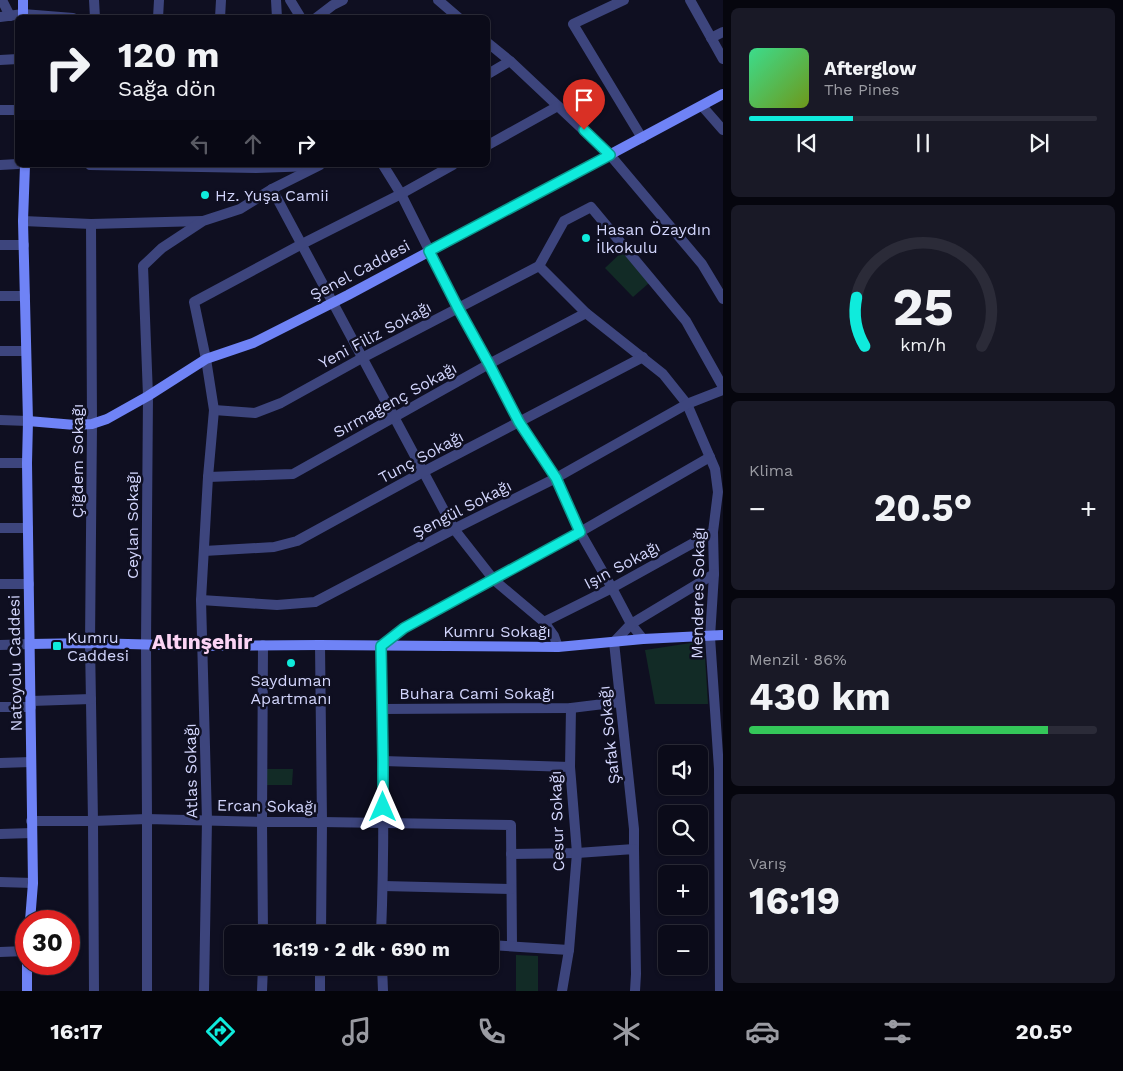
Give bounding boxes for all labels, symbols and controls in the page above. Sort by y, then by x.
text: 120 m [118,34,219,76]
icon: right [35,35,100,100]
text: Afterglow [824,57,916,80]
text: Sağa dön [118,76,216,101]
pin [563,79,605,130]
text: The Pines [824,80,900,99]
icon: arrive [570,86,598,114]
icon: previous [793,129,821,157]
icon: pause [909,129,937,157]
icon: next [1025,129,1053,157]
icon: left [186,130,214,158]
icon: ahead [239,130,267,158]
icon: right [292,130,320,158]
place label: Hz. Yuşa Camii [215,186,329,205]
marker: Hz. Yuşa Camii [199,189,211,201]
place label: Hasan Özaydın İlkokulu [596,220,711,257]
marker: Hasan Özaydın İlkokulu [580,232,592,244]
street label: Şenel Caddesi [307,236,413,304]
text: 25 [892,277,954,338]
street label: Yeni Filiz Sokağı [316,297,434,373]
text: km/h [900,334,946,355]
street label: Sırmagenç Sokağı [330,358,460,442]
street label: Çiğdem Sokağı [68,404,87,518]
street label: Tunç Sokağı [375,427,467,487]
text: Klima [749,461,793,480]
street label: Ceylan Sokağı [123,471,142,579]
street label: Şengül Sokağı [409,476,515,542]
text: 20.5° [874,486,972,530]
text: − [749,492,766,525]
text: + [1080,492,1097,525]
street label: Menderes Sokağı [687,527,709,659]
street label: Işın Sokağı [581,537,663,593]
street label: Natoyolu Caddesi [4,595,26,731]
street label: Kumru Sokağı [443,622,551,641]
place label: Kumru Caddesi [67,628,129,665]
district label: Altınşehir [152,629,252,654]
marker: Kumru Caddesi [51,640,63,652]
text: Menzil · 86% [749,650,847,669]
marker: Sayduman Apartmanı [285,657,297,669]
place label: Sayduman Apartmanı [250,671,332,708]
text: 430 km [749,675,891,719]
street label: Buhara Cami Sokağı [399,684,555,703]
street label: Şafak Sokağı [594,685,624,785]
street label: Atlas Sokağı [181,723,201,819]
map controls [658,745,708,975]
button: sound [658,745,708,795]
street label: Cesur Sokağı [546,770,568,872]
position arrow [356,780,408,832]
street label: Ercan Sokağı [217,796,317,816]
button: search [658,805,708,855]
text: Varış [749,854,787,873]
button: + [658,865,708,915]
text: 16:19 [749,879,840,923]
speed limit sign: 30 [15,910,80,975]
button: − [658,925,708,975]
text: 16:19 · 2 dk · 690 m [273,938,450,961]
icon: directions [203,1014,238,1049]
icon: music [339,1014,374,1049]
icon: phone [474,1014,509,1049]
icon: climate [609,1014,644,1049]
icon: car [745,1014,780,1049]
icon: filters [880,1014,915,1049]
text: 16:17 [50,1019,103,1044]
text: 20.5° [1016,1019,1073,1044]

